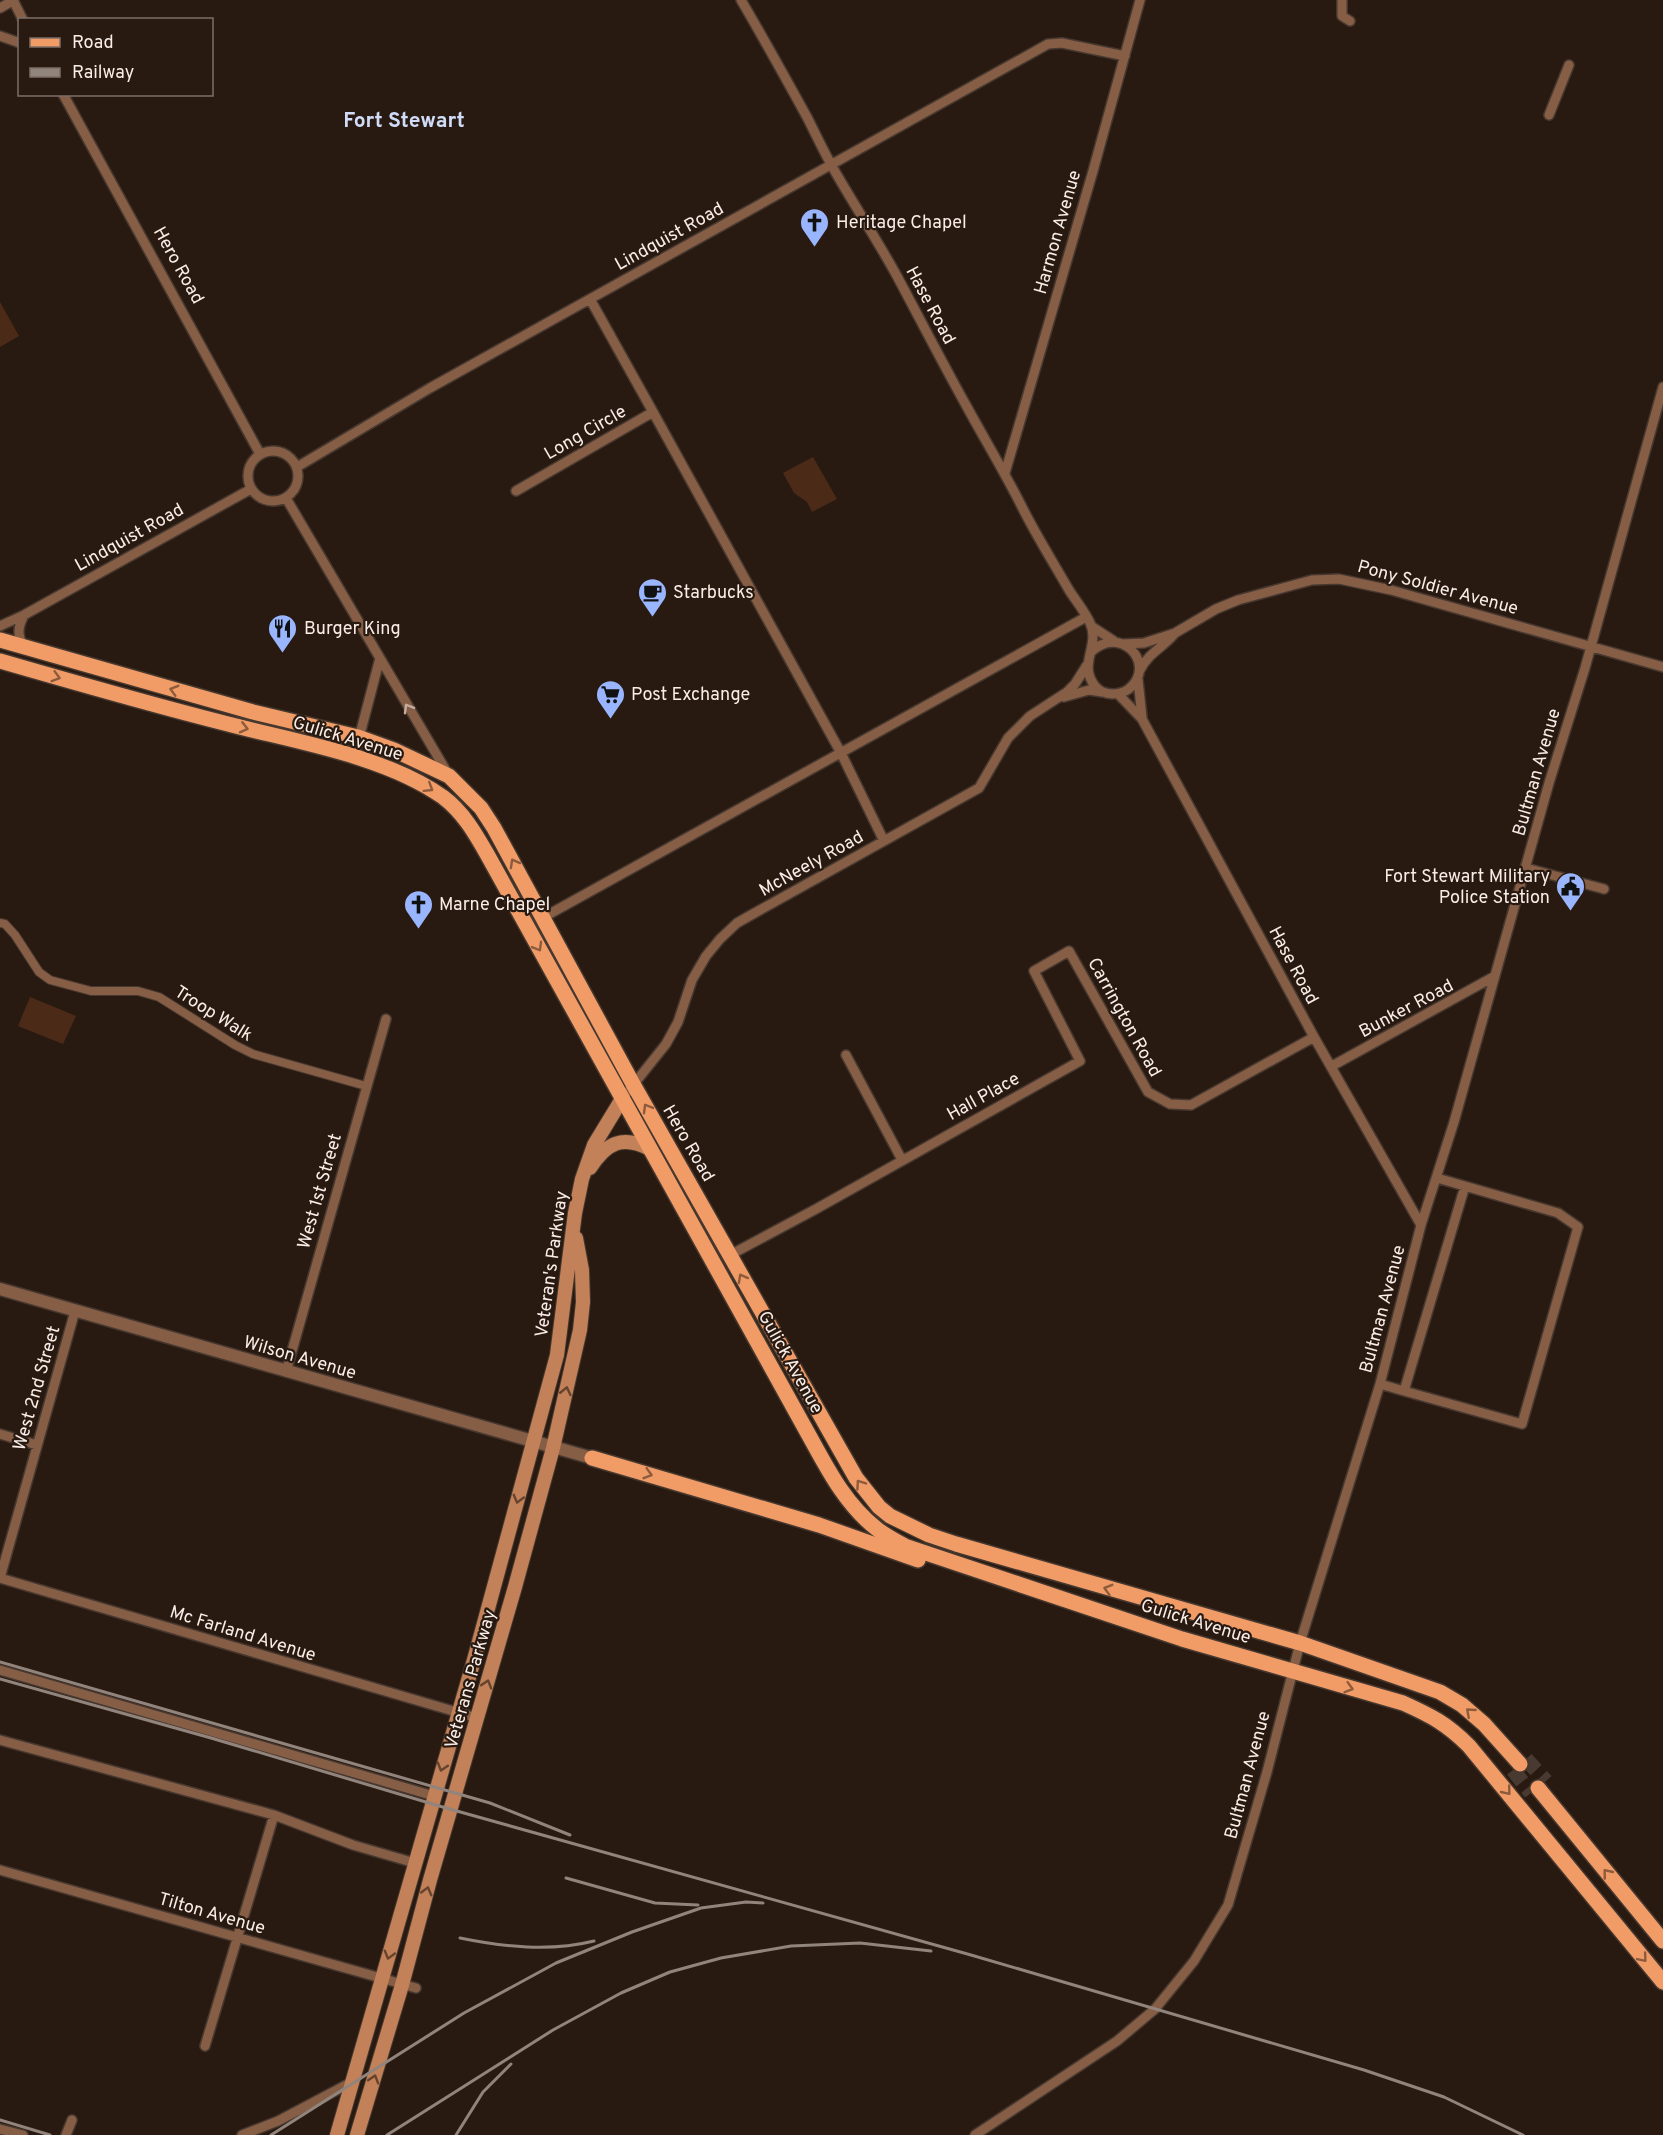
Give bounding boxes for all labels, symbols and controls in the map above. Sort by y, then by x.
legend [18,18,213,96]
text: Road [72,32,114,55]
text: Railway [72,62,134,85]
district label: Fort Stewart [343,108,465,135]
street label: Harmon Avenue [1030,168,1087,297]
street label: Lindquist Road [611,198,728,277]
church icon: Heritage Chapel [799,206,831,248]
place label: Heritage Chapel [836,212,967,235]
street label: Hero Road [147,223,208,308]
street label: Hase Road [899,263,960,349]
street label: Long Circle [541,401,631,466]
street label: Lindquist Road [71,499,188,578]
street label: Pony Soldier Avenue [1355,556,1521,621]
cafe icon: Starbucks [636,576,668,618]
place label: Starbucks [673,582,754,605]
restaurant icon: Burger King [267,612,299,654]
place label: Burger King [304,618,401,641]
one-way arrow [50,670,61,682]
supermarket icon: Post Exchange [594,678,626,720]
place label: Post Exchange [631,684,750,707]
one-way arrow [169,685,180,697]
one-way arrow [404,704,416,714]
street label: Bultman Avenue [1508,706,1567,839]
street label: Gulick Avenue [290,712,405,767]
one-way arrow [239,721,249,734]
one-way arrow [423,781,433,793]
street label: McNeely Road [755,826,868,903]
one-way arrow [510,859,521,869]
place label: Fort Stewart Military Police Station [1384,866,1550,910]
public building icon: Fort Stewart Military Police Station [1555,870,1587,912]
church icon: Marne Chapel [402,888,434,930]
place label: Marne Chapel [439,894,550,917]
street label: Hase Road [1262,923,1323,1009]
one-way arrow [531,941,543,951]
street label: Carrington Road [1081,954,1166,1081]
street label: Bunker Road [1355,975,1458,1044]
street label: Troop Walk [170,981,257,1047]
street label: Hall Place [943,1068,1024,1127]
street label: Hero Road [656,1101,719,1186]
one-way arrow [642,1104,654,1114]
street label: West 1st Street [293,1131,348,1252]
street label: Veteran's Parkway [531,1190,574,1339]
street label: Bultman Avenue [1355,1243,1412,1376]
one-way arrow [738,1274,750,1284]
street label: Gulick Avenue [752,1307,827,1418]
street label: West 2nd Street [9,1323,66,1454]
street label: Wilson Avenue [240,1331,359,1386]
one-way arrow [558,1386,571,1396]
one-way arrow [642,1467,653,1479]
one-way arrow [856,1479,867,1490]
one-way arrow [513,1493,525,1504]
one-way arrow [1103,1584,1114,1596]
street label: Gulick Avenue [1138,1595,1253,1650]
street label: Mc Farland Avenue [167,1601,318,1668]
street label: Veterans Parkway [441,1607,502,1752]
one-way arrow [480,1679,492,1690]
one-way arrow [1344,1680,1354,1693]
one-way arrow [1466,1708,1477,1719]
street label: Bultman Avenue [1220,1709,1277,1842]
one-way arrow [437,1761,449,1772]
one-way arrow [1499,1785,1510,1796]
one-way arrow [1604,1869,1615,1880]
one-way arrow [420,1887,432,1897]
street label: Tilton Avenue [155,1888,268,1941]
one-way arrow [384,1949,396,1960]
one-way arrow [1636,1951,1647,1962]
one-way arrow [367,2074,379,2085]

